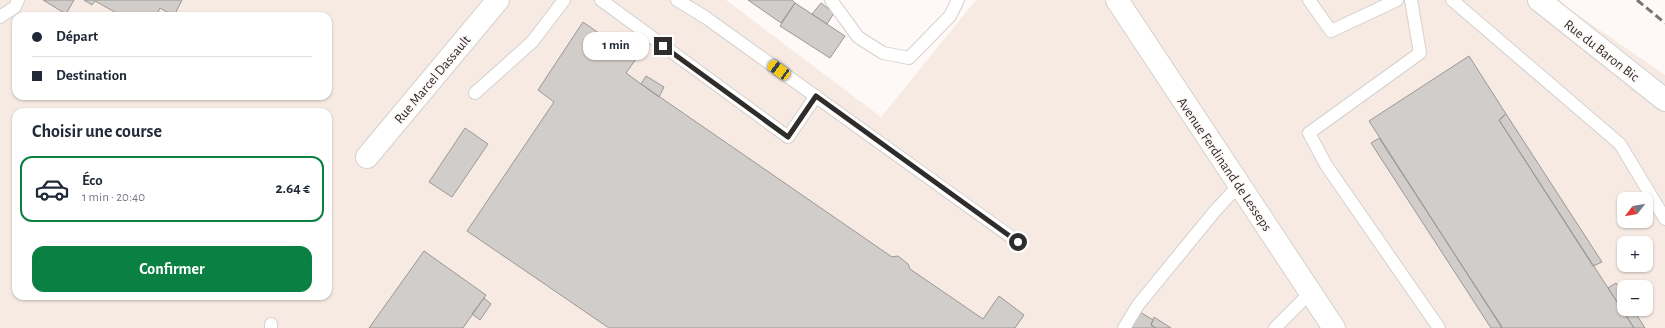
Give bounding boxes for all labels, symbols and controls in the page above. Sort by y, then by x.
street label: Rue du Baron Bic [1561,17,1642,85]
text: Départ [56,29,98,44]
callout: 1 min [583,32,649,60]
street label: Rue Marcel Dassault [392,33,474,126]
route end [654,37,672,55]
text: 1 min [602,39,630,52]
car [766,58,792,82]
text: Destination [56,68,127,83]
street label: Avenue Ferdinand de Lesseps [1174,95,1274,234]
text: Choisir une course [32,123,162,141]
icon: car [34,171,70,207]
text: Éco [82,173,103,188]
text: 2.64 € [275,181,310,196]
text: 1 min · 20:40 [82,191,145,204]
north arrow [1617,192,1653,228]
map controls [1617,192,1653,316]
route start [1009,233,1027,251]
button: + [1617,236,1653,272]
button: Confirmer [32,246,312,292]
button: − [1617,280,1653,316]

